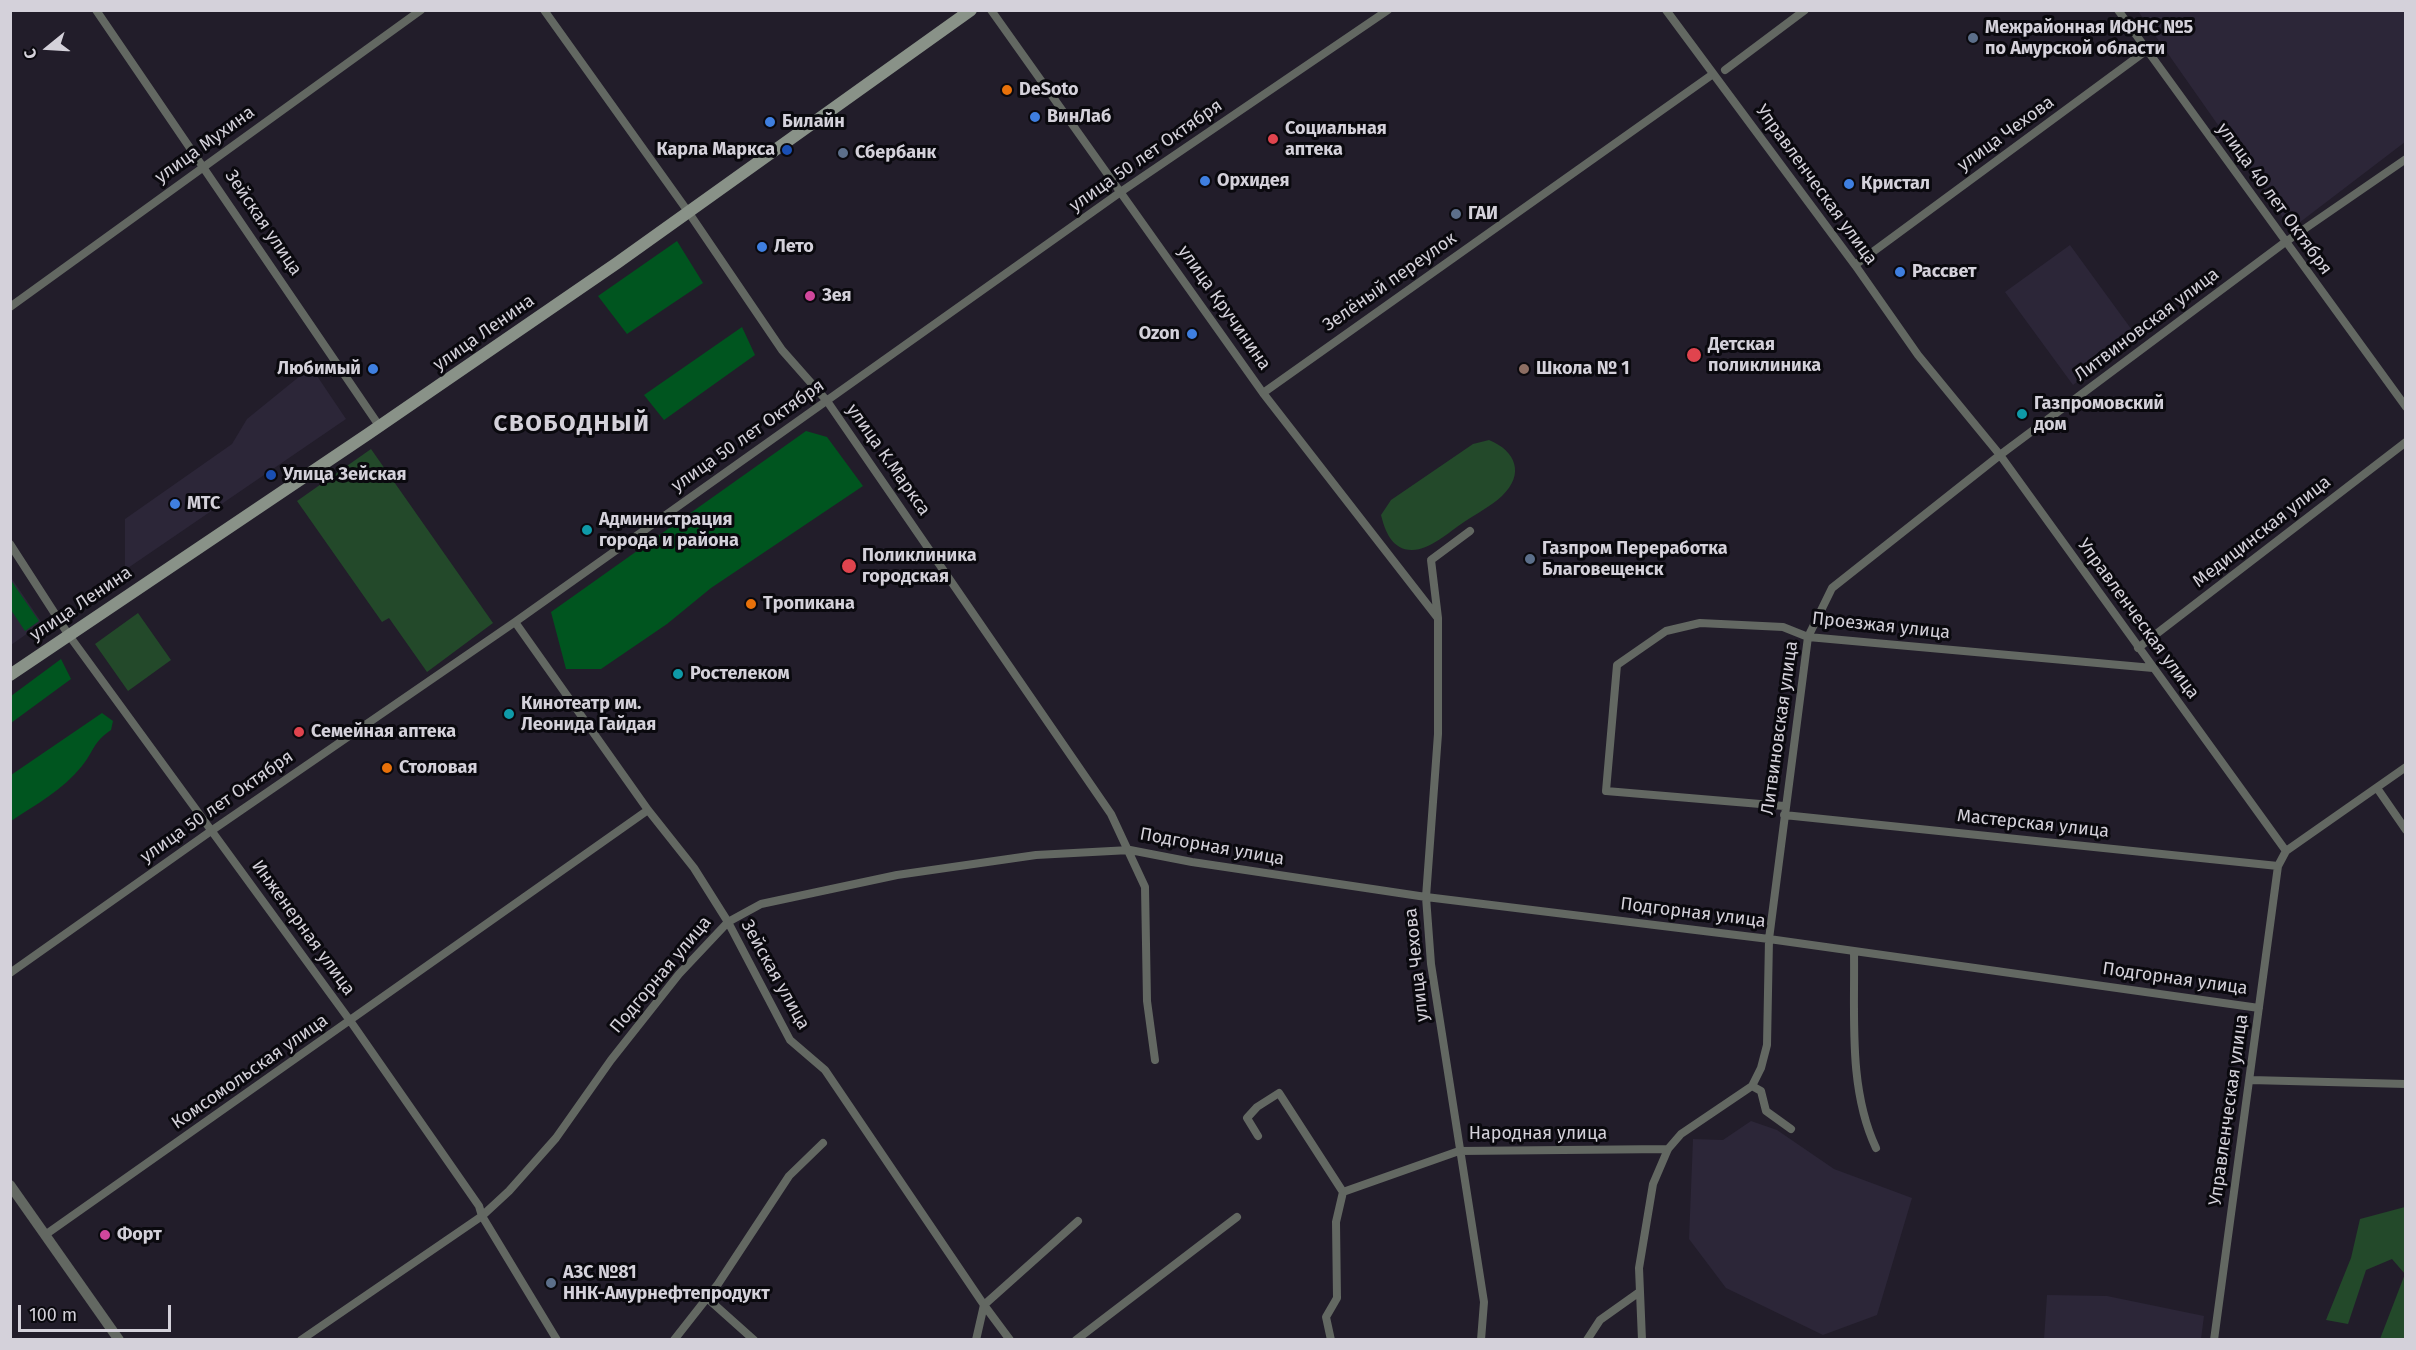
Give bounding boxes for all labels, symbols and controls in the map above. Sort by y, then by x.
place label: Межрайонная ИФНС №5 по Амурской области [1985,17,2193,60]
north arrow [18,18,78,78]
marker: Межрайонная ИФНС №5 по Амурской области [1966,31,1980,45]
text: С [20,46,41,61]
place label: DeSoto [1019,79,1079,101]
marker: DeSoto [1000,83,1014,97]
street label: улица Чехова [1953,92,2059,176]
street label: улица 50 лет Октября [1065,95,1227,217]
street label: Управленческая улица [1751,101,1881,269]
street label: улица Мухина [151,102,259,188]
place label: ВинЛаб [1047,106,1111,128]
marker: ВинЛаб [1028,110,1042,124]
place label: Билайн [782,111,845,133]
marker: Билайн [763,115,777,129]
place label: Социальная аптека [1285,118,1387,160]
street label: улица 40 лет Октября [2212,119,2336,279]
marker: Социальная аптека [1266,132,1280,146]
place label: Карла Маркса [656,139,775,161]
place label: Сбербанк [855,142,936,164]
marker: Карла Маркса [780,143,794,157]
marker: Сбербанк [836,146,850,160]
street label: Зейская улица [220,166,306,280]
place label: Орхидея [1217,170,1290,192]
place label: Кристал [1861,173,1930,195]
marker: Орхидея [1198,174,1212,188]
marker: Кристал [1842,177,1856,191]
place label: ГАИ [1468,203,1498,225]
marker: ГАИ [1449,207,1463,221]
street label: Зелёный переулок [1319,228,1461,336]
place label: Лето [774,236,814,258]
marker: Лето [755,240,769,254]
street label: улица Кручинина [1173,241,1275,375]
place label: Рассвет [1912,261,1976,283]
street label: Литвиновская улица [2070,264,2224,386]
marker: Рассвет [1893,265,1907,279]
place label: Зея [822,285,852,307]
marker: Зея [803,289,817,303]
street label: улица Ленина [429,290,539,376]
place label: Ozon [1139,323,1180,345]
marker: Ozon [1185,327,1199,341]
place label: Детская поликлиника [1708,334,1821,376]
marker: Детская поликлиника [1685,346,1703,364]
place label: Любимый [277,358,361,380]
place label: Школа № 1 [1536,358,1630,380]
marker: Любимый [366,362,380,376]
marker: Школа № 1 [1517,362,1531,376]
street label: улица 50 лет Октября [667,375,829,497]
place label: Газпромовский дом [2034,393,2164,436]
street label: улица К.Маркса [841,400,935,520]
marker: Газпромовский дом [2015,407,2029,421]
district label: СВОБОДНЫЙ [494,410,650,438]
place label: Улица Зейская [283,464,407,486]
marker: Улица Зейская [264,468,278,482]
street label: Медицинская улица [2189,472,2335,592]
place label: МТС [187,493,220,515]
marker: МТС [168,497,182,511]
place label: Администрация города и района [599,509,739,552]
marker: Администрация города и района [580,523,594,537]
street label: Управленческая улица [2073,535,2203,703]
place label: Газпром Переработка Благовещенск [1542,538,1728,580]
place label: Поликлиника городская [862,545,977,588]
marker: Газпром Переработка Благовещенск [1523,552,1537,566]
marker: Поликлиника городская [840,557,858,575]
street label: улица Ленина [26,562,136,646]
place label: Тропикана [763,593,855,615]
marker: Тропикана [744,597,758,611]
street label: Проезжая улица [1811,608,1951,644]
street label: Литвиновская улица [1757,640,1803,816]
place label: Ростелеком [690,663,790,685]
marker: Ростелеком [671,667,685,681]
place label: Кинотеатр им. Леонида Гайдая [521,693,656,736]
marker: Кинотеатр им. Леонида Гайдая [502,707,516,721]
place label: Семейная аптека [311,721,456,743]
marker: Семейная аптека [292,725,306,739]
street label: улица 50 лет Октября [136,746,298,868]
place label: Столовая [399,757,477,779]
marker: Столовая [380,761,394,775]
street label: Мастерская улица [1956,805,2110,843]
street label: Подгорная улица [1138,824,1286,870]
street label: Инженерная улица [247,856,359,1000]
street label: Подгорная улица [1619,893,1767,933]
street label: улица Чехова [1400,907,1434,1023]
street label: Подгорная улица [606,912,716,1038]
street label: Зейская улица [736,916,814,1034]
street label: Подгорная улица [2101,958,2249,1000]
street label: Комсомольская улица [168,1010,332,1134]
street label: Управленческая улица [2205,1013,2253,1207]
street label: Народная улица [1469,1123,1607,1145]
place label: Форт [117,1224,162,1246]
marker: Форт [98,1228,112,1242]
place label: АЗС №81 ННК-Амурнефтепродукт [563,1262,770,1304]
marker: АЗС №81 ННК-Амурнефтепродукт [544,1276,558,1290]
scale bar [21,1293,174,1331]
text: 100 m [29,1304,77,1326]

